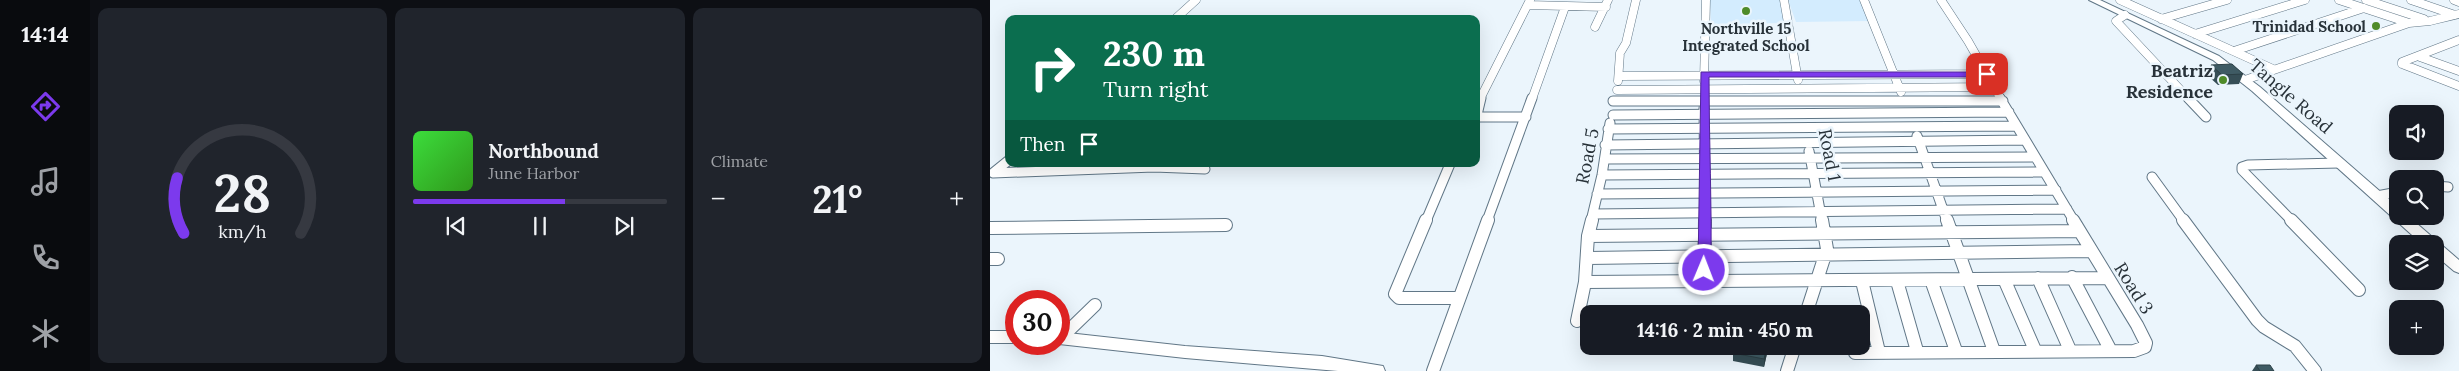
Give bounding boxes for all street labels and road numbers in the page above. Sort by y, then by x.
street label: Tangle Road [2245,54,2338,139]
street label: Road 5 [1570,126,1604,186]
street label: Road 1 [1814,127,1846,183]
street label: Road 3 [2109,258,2159,318]

